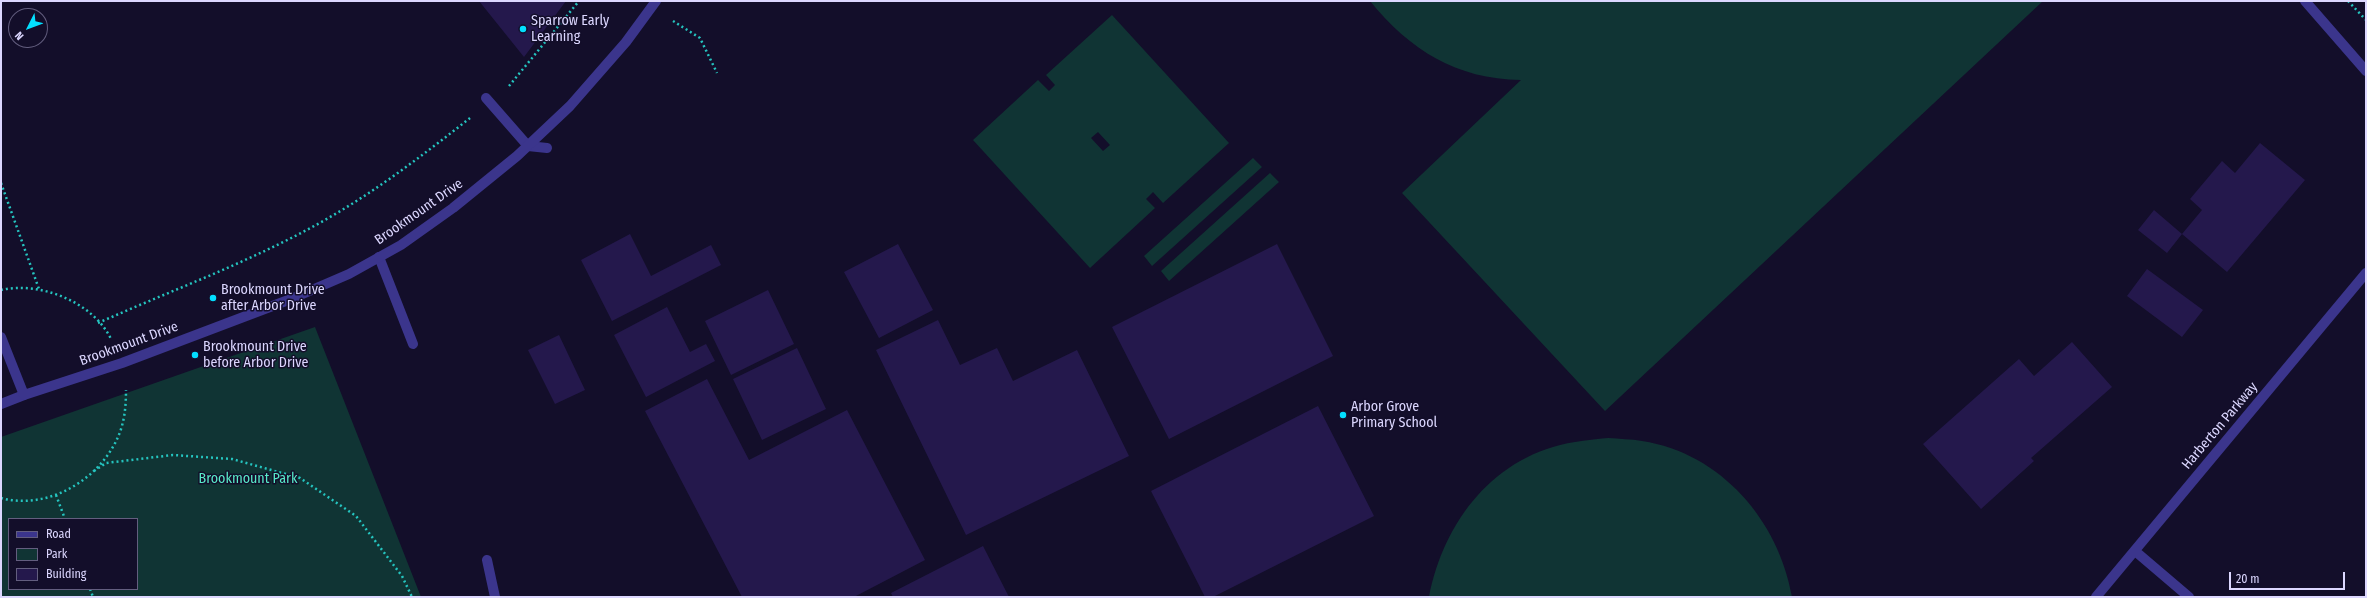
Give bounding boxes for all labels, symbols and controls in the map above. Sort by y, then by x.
north arrow [8,8,48,48]
place label: Sparrow Early Learning [531,13,609,46]
marker: Sparrow Early Learning [518,24,528,34]
text: N [12,29,26,42]
street label: Brookmount Drive [372,175,466,249]
place label: Brookmount Drive after Arbor Drive [221,282,325,314]
marker: Brookmount Drive after Arbor Drive [208,293,218,303]
street label: Brookmount Drive [77,318,181,370]
place label: Brookmount Drive before Arbor Drive [203,339,308,372]
marker: Brookmount Drive before Arbor Drive [190,350,200,360]
street label: Harberton Parkway [2179,379,2261,473]
place label: Arbor Grove Primary School [1351,399,1437,432]
marker: Arbor Grove Primary School [1338,410,1348,420]
park label: Brookmount Park [199,471,297,487]
legend [8,518,138,590]
text: Road [46,527,71,541]
text: Park [46,547,67,561]
scale bar [2231,564,2347,590]
text: Building [46,567,86,581]
text: 20 m [2236,572,2260,586]

